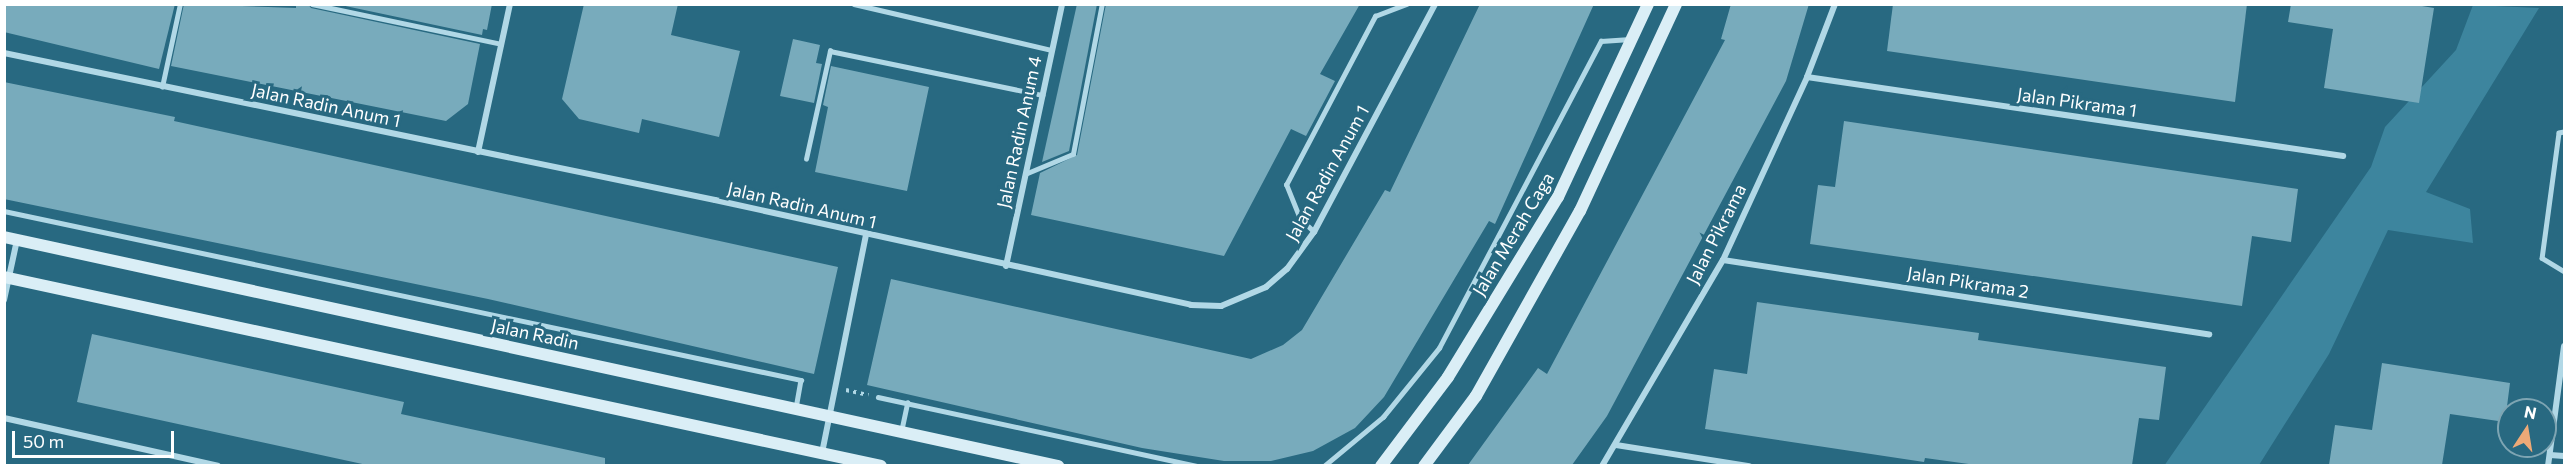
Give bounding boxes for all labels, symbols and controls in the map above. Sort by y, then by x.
street label: Jalan Radin Anum 4 [992,54,1046,210]
street label: Jalan Radin Anum 1 [249,79,403,131]
street label: Jalan Pikrama 1 [2016,83,2138,121]
street label: Jalan Radin Anum 1 [1281,101,1373,245]
street label: Jalan Merah Caga [1468,168,1558,300]
street label: Jalan Radin Anum 1 [725,177,879,233]
street label: Jalan Pikrama [1681,180,1751,288]
street label: Jalan Pikrama 2 [1906,262,2030,302]
street label: Jalan Radin [489,314,581,354]
north arrow [2497,398,2557,458]
text: N [2523,401,2538,422]
scale bar [15,419,177,457]
text: 50 m [23,430,64,452]

